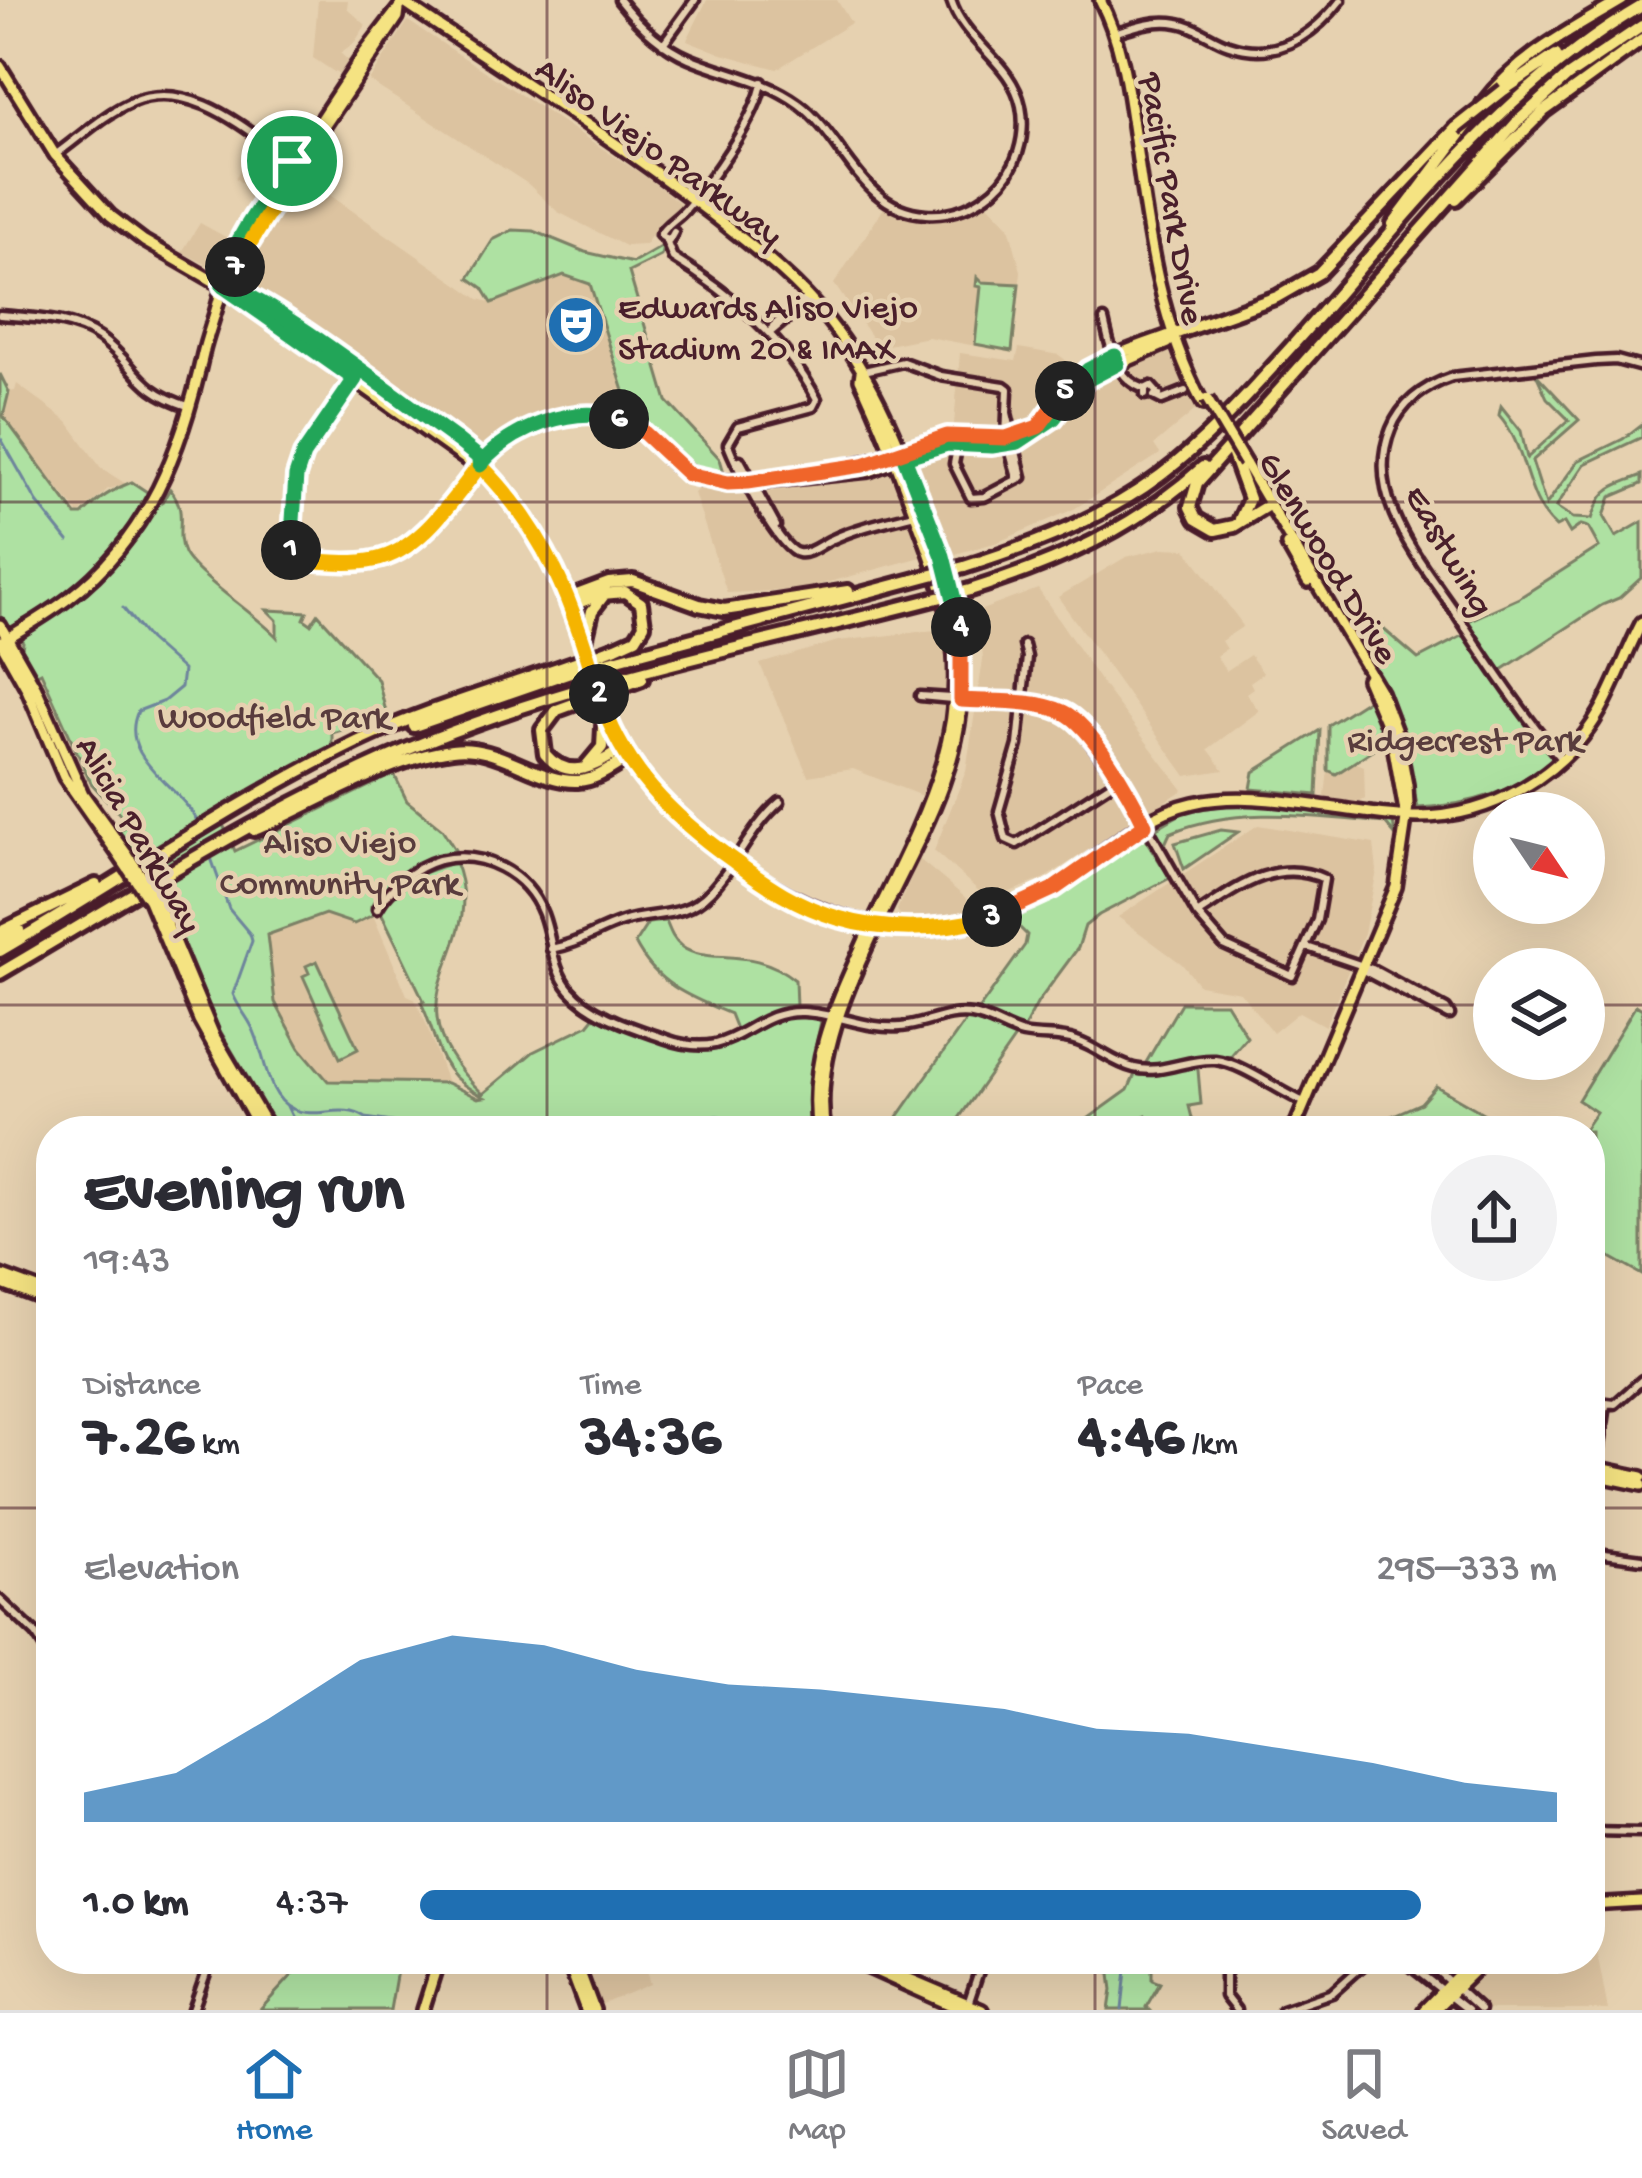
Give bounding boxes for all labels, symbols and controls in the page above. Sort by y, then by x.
street label: Aliso Viejo Parkway [525,50,790,259]
street label: Pacific Park Drive [1125,69,1212,329]
pin [241,110,343,212]
icon: arrive [259,128,325,194]
pin: 7 [205,237,265,297]
text: 7 [226,248,244,286]
place label: Edwards Aliso Viejo Stadium 20 & IMAX [618,289,918,373]
theatre icon: Edwards Aliso Viejo Stadium 20 & IMAX [545,294,607,356]
pin: 5 [1035,361,1095,421]
text: 5 [1056,372,1074,410]
pin: 6 [589,389,649,449]
text: 6 [611,400,627,438]
street label: Glenwood Drive [1245,446,1406,673]
street label: Eastwing [1392,479,1501,625]
pin: 1 [261,520,321,580]
text: 1 [284,531,298,569]
pin: 4 [931,597,991,657]
text: 4 [953,608,969,646]
pin: 2 [569,664,629,724]
text: 2 [591,675,607,713]
park label: Woodfield Park [158,699,393,742]
park label: Ridgecrest Park [1347,722,1586,765]
street label: Alicia Parkway [63,730,210,942]
north arrow [1473,792,1605,924]
map controls [1473,792,1605,1080]
park label: Aliso Viejo Community Park [220,824,463,908]
pin: 3 [962,887,1022,947]
text: 3 [983,898,1001,936]
button: layers [1473,948,1605,1080]
button: share [1431,1155,1557,1281]
text: Evening run [84,1156,404,1234]
text: 19:43 [84,1240,170,1286]
text: Distance [84,1368,201,1406]
text: Time [581,1368,641,1406]
text: Pace [1078,1368,1143,1406]
text: 7.26 [84,1406,194,1476]
text: 34:36 [581,1406,721,1476]
text: 4:46 [1078,1406,1184,1476]
text: km [194,1427,240,1465]
text: /km [1184,1427,1238,1465]
text: Elevation [84,1548,239,1594]
text: 295–333 m [1376,1548,1557,1594]
text: 1.0 km [84,1882,188,1928]
text: 4:37 [276,1882,347,1928]
tab: Home [236,2041,312,2151]
tab: Map [784,2041,850,2151]
tab: Saved [1322,2041,1406,2151]

